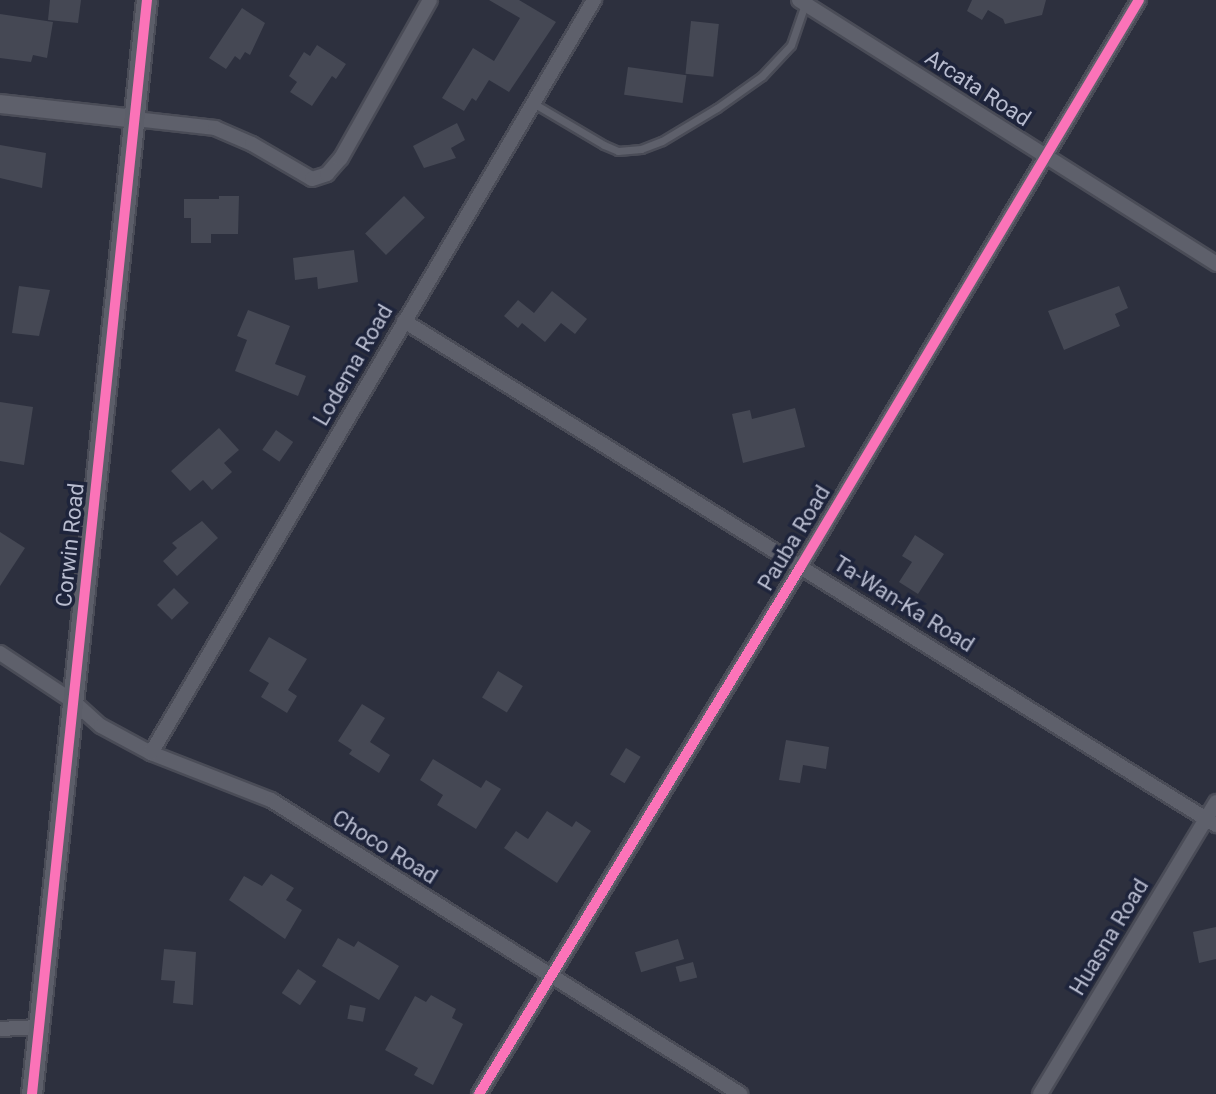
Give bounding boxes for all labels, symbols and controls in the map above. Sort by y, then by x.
street label: Arcata Road [920,44,1036,132]
street label: Lodema Road [308,300,398,430]
street label: Pauba Road [752,481,836,595]
street label: Corwin Road [50,482,90,608]
street label: Ta-Wan-Ka Road [829,550,979,658]
street label: Choco Road [328,804,442,890]
street label: Huasna Road [1064,874,1154,1000]

